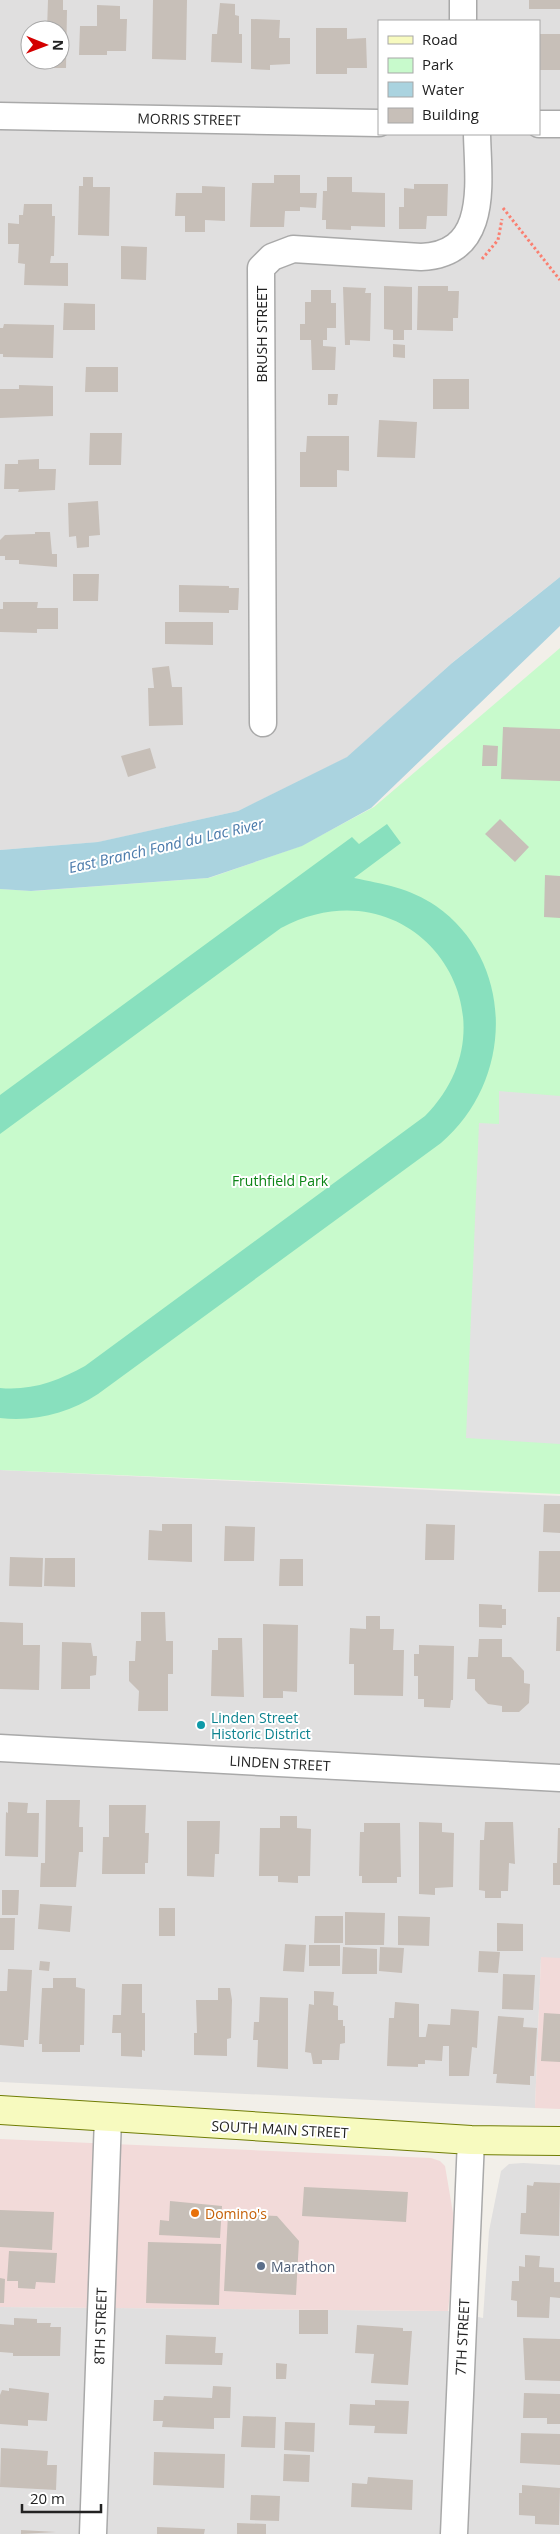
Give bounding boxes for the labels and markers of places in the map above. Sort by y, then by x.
place label: Linden Street Historic District [211,1708,311,1743]
marker: Linden Street Historic District [195,1719,207,1731]
place label: Domino's [205,2204,267,2223]
marker: Domino's [189,2207,201,2219]
place label: Marathon [271,2257,335,2276]
marker: Marathon [255,2260,267,2272]

